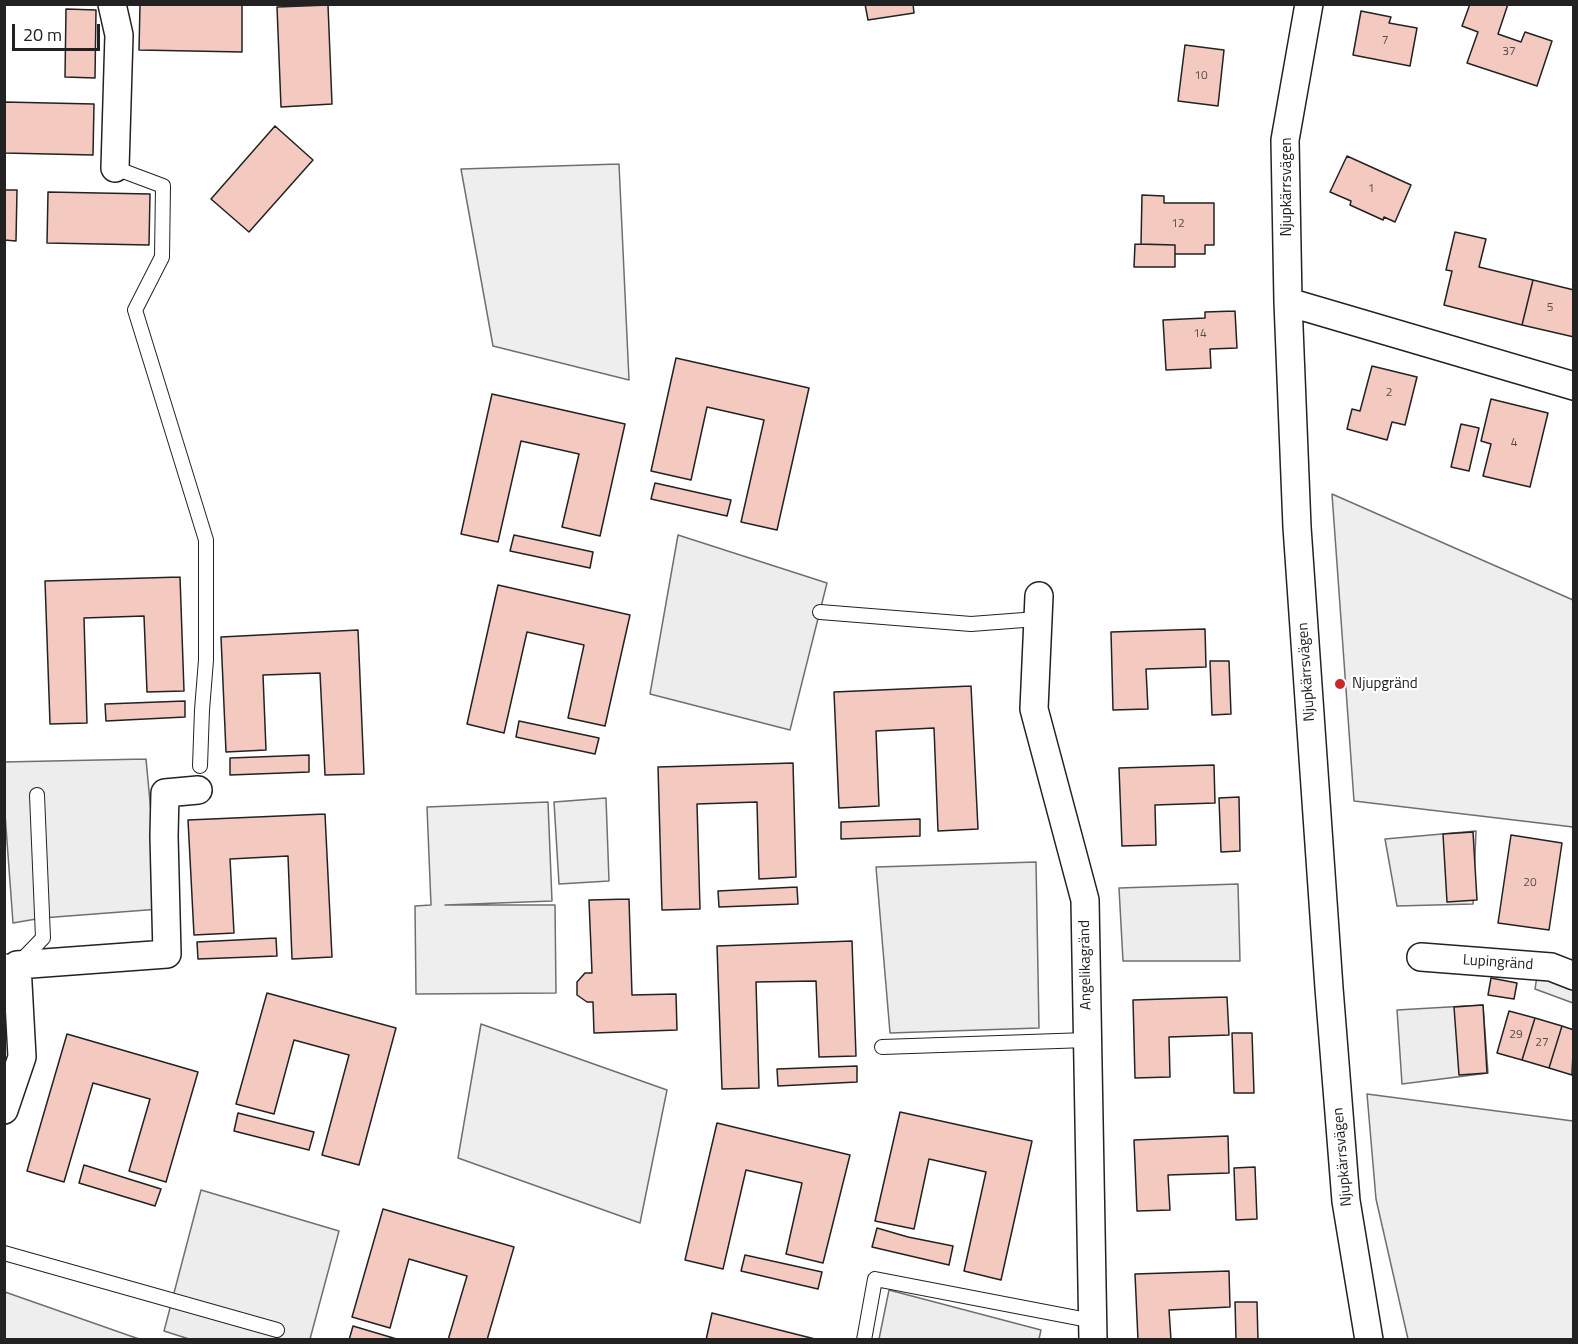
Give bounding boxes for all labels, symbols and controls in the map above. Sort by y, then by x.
scale bar [15,12,104,50]
text: 20 m [23,21,62,48]
house number: 7 [1382,34,1388,48]
house number: 37 [1502,45,1516,59]
house number: 10 [1194,69,1208,83]
street label: Njupkärrsvägen [1278,137,1296,237]
house number: 1 [1368,182,1374,196]
house number: 12 [1171,217,1185,231]
house number: 5 [1547,301,1553,315]
house number: 14 [1193,327,1207,341]
house number: 2 [1386,386,1392,400]
house number: 4 [1511,436,1517,450]
street label: Njupkärrsvägen [1295,622,1319,722]
place label: Njupgränd [1352,675,1418,693]
marker: Njupgränd [1333,677,1347,691]
house number: 20 [1523,876,1537,890]
street label: Angelikagränd [1076,920,1096,1010]
street label: Lupingränd [1462,952,1534,974]
house number: 29 [1509,1028,1523,1042]
house number: 27 [1535,1036,1549,1050]
street label: Njupkärrsvägen [1330,1107,1356,1207]

